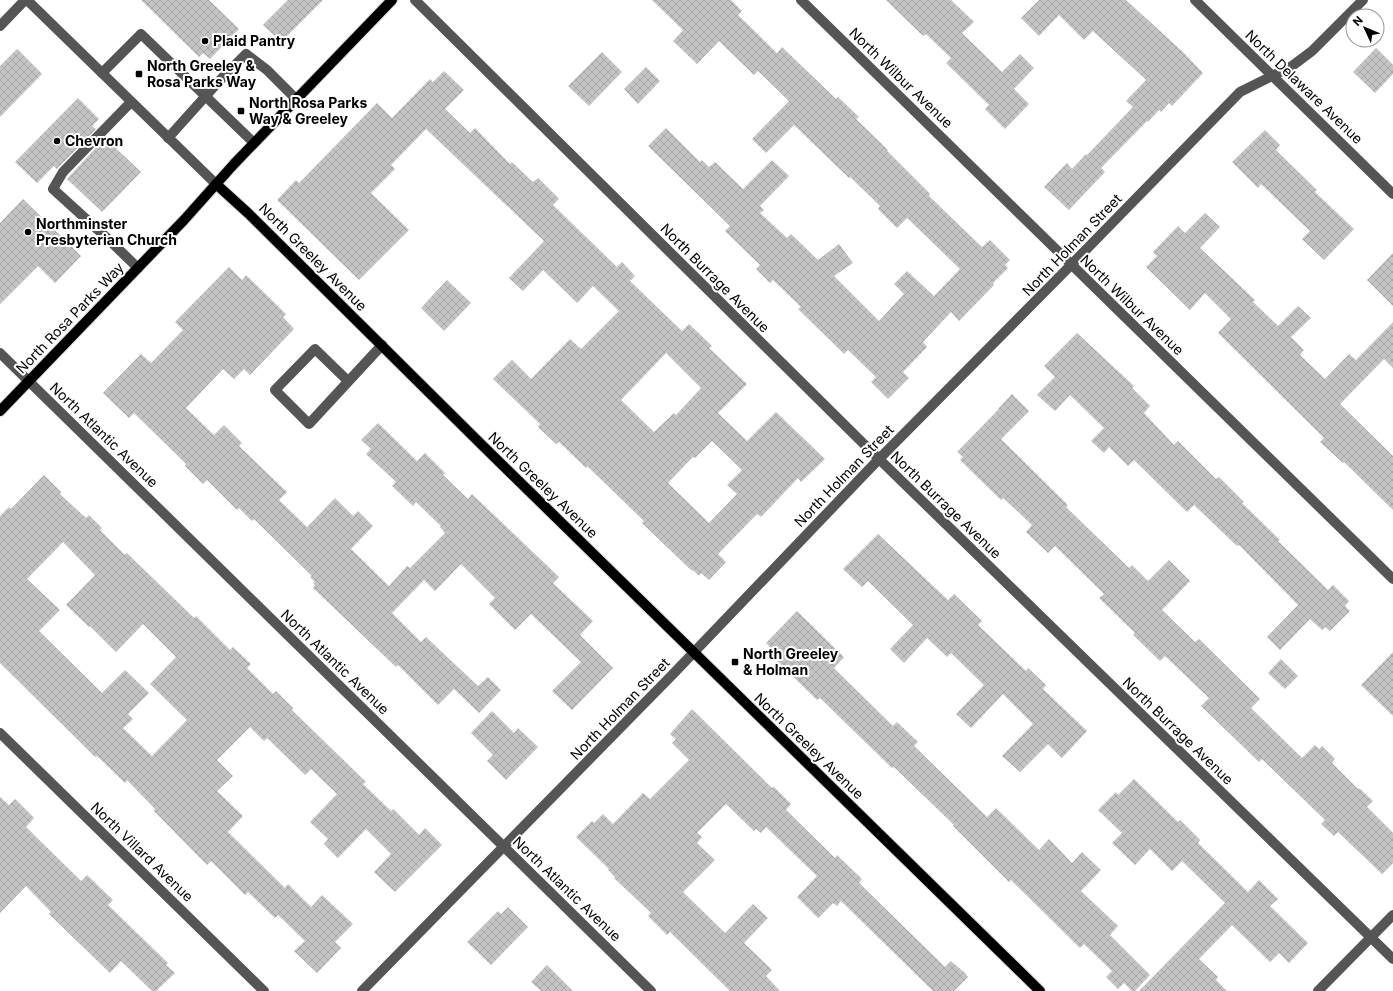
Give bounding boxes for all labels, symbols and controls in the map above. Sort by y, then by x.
north arrow [1345,8,1385,48]
text: N [1350,13,1366,29]
street label: North Wilbur Avenue [846,24,957,131]
street label: North Delaware Avenue [1242,26,1367,147]
place label: Plaid Pantry [213,32,296,49]
marker: Plaid Pantry [200,36,210,46]
place label: North Greeley & Rosa Parks Way [147,57,257,90]
marker: North Greeley & Rosa Parks Way [134,69,144,79]
place label: North Rosa Parks Way & Greeley [249,94,367,127]
marker: North Rosa Parks Way & Greeley [236,106,246,116]
place label: Chevron [65,132,123,149]
marker: Chevron [52,136,62,146]
street label: North Holman Street [1019,190,1125,299]
street label: North Greeley Avenue [256,199,371,314]
place label: Northminster Presbyterian Church [36,215,177,248]
street label: North Burrage Avenue [657,220,773,336]
marker: Northminster Presbyterian Church [23,227,33,237]
street label: North Wilbur Avenue [1077,251,1188,358]
street label: North Rosa Parks Way [12,259,127,377]
street label: North Atlantic Avenue [47,379,162,491]
street label: North Holman Street [791,421,897,530]
street label: North Greeley Avenue [485,428,602,541]
street label: North Burrage Avenue [888,447,1005,562]
street label: North Atlantic Avenue [278,606,393,718]
place label: North Greeley & Holman [743,645,839,678]
street label: North Holman Street [567,654,673,763]
marker: North Greeley & Holman [730,657,740,667]
street label: North Burrage Avenue [1120,673,1237,788]
street label: North Greeley Avenue [751,689,868,802]
street label: North Villard Avenue [88,798,197,905]
street label: North Atlantic Avenue [510,833,625,945]

